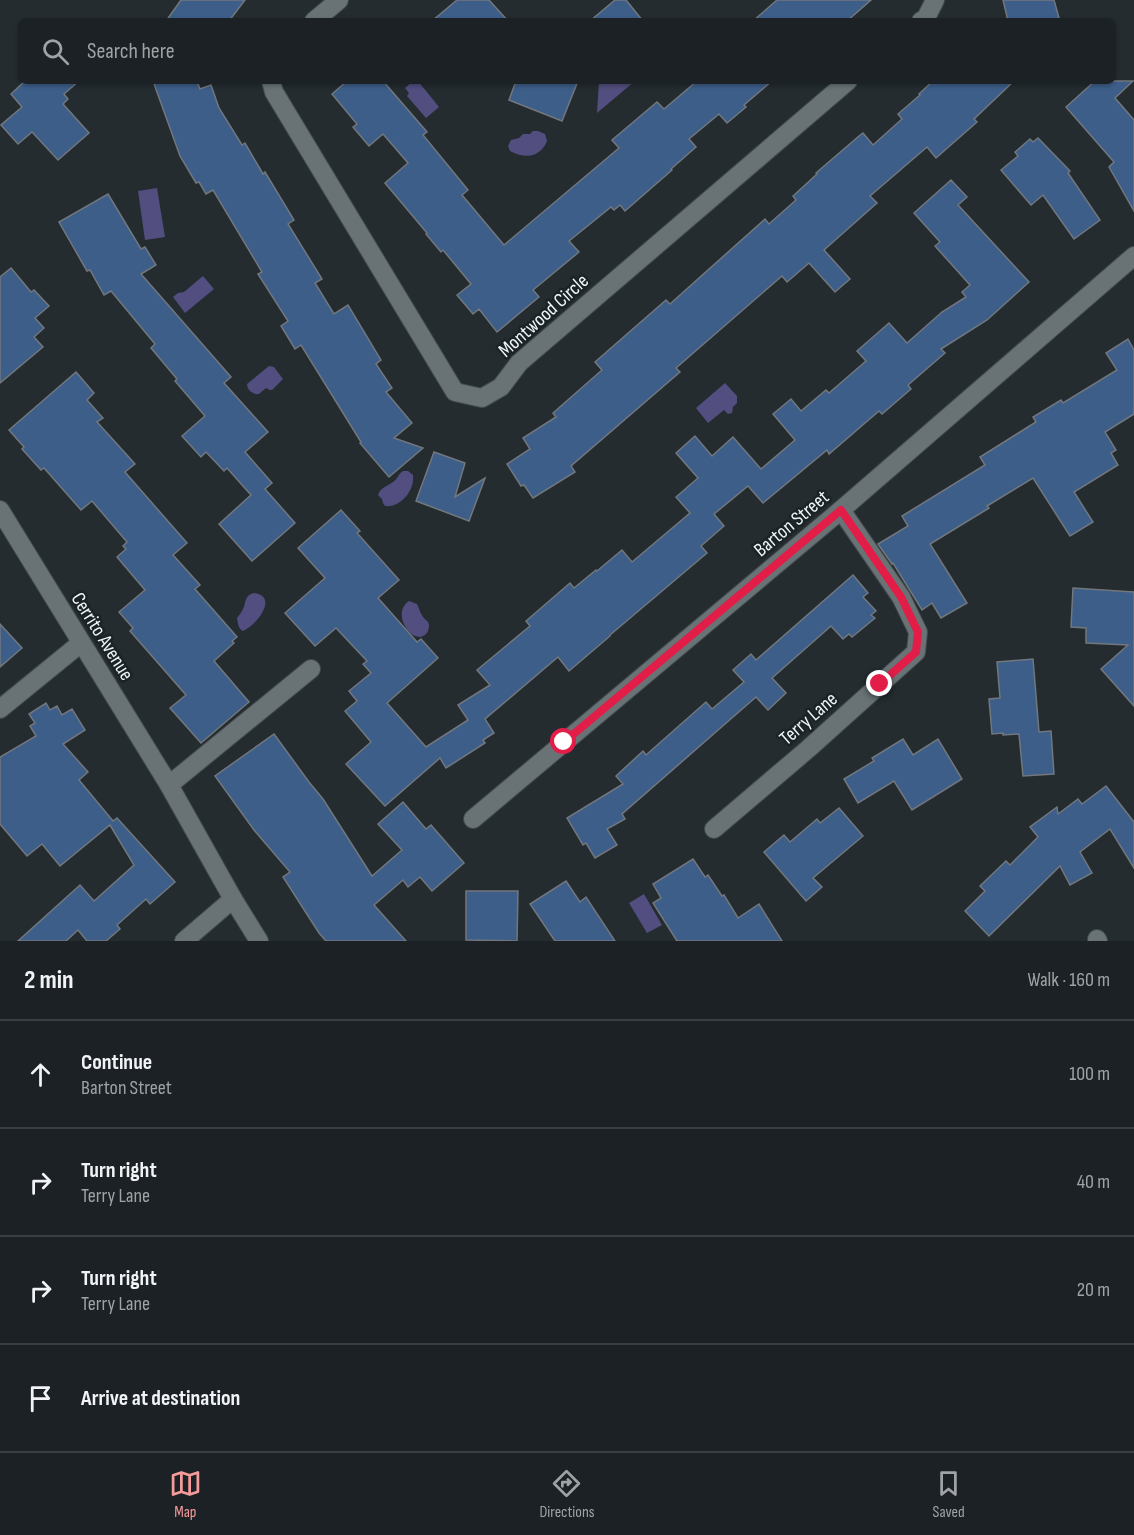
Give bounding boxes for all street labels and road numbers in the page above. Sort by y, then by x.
street label: Montwood Circle [494,269,594,362]
street label: Barton Street [749,485,834,562]
street label: Cerrito Avenue [66,588,139,685]
street label: Terry Lane [775,687,843,750]

